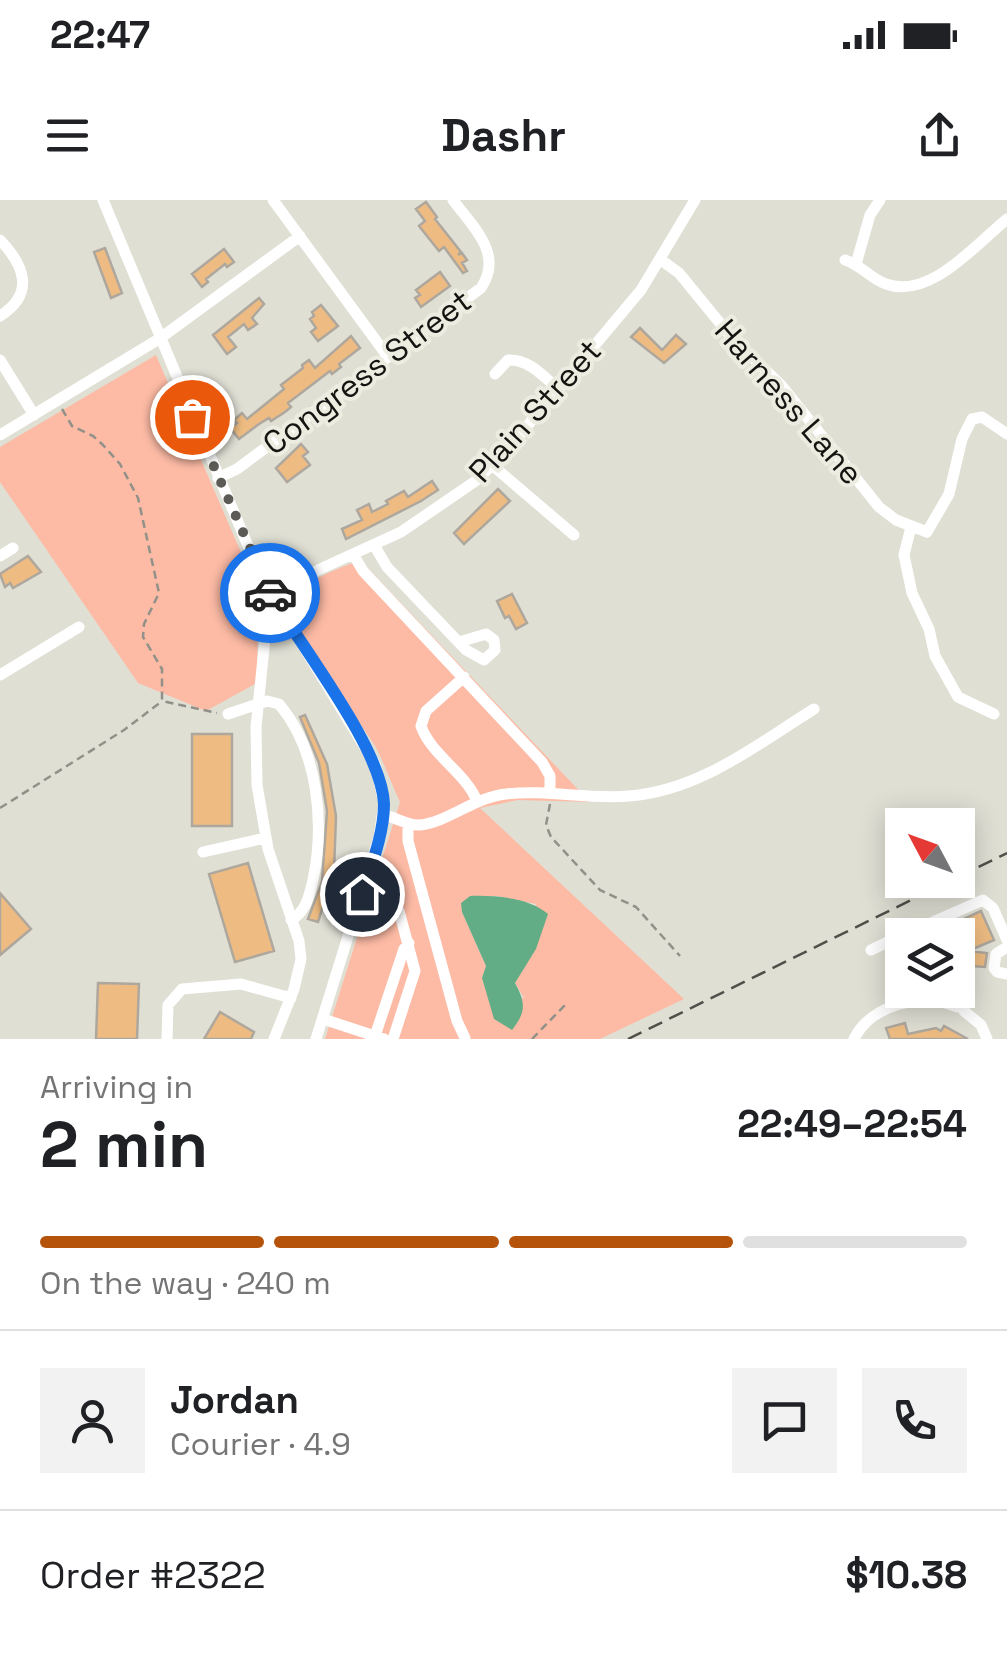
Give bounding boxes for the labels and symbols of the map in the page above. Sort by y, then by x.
street label: Congress Street [255,281,479,463]
street label: Harness Lane [706,311,872,493]
street label: Plain Street [460,331,610,491]
pin [150,375,235,460]
courier [220,543,320,643]
north arrow [885,808,975,898]
pin [320,852,405,937]

